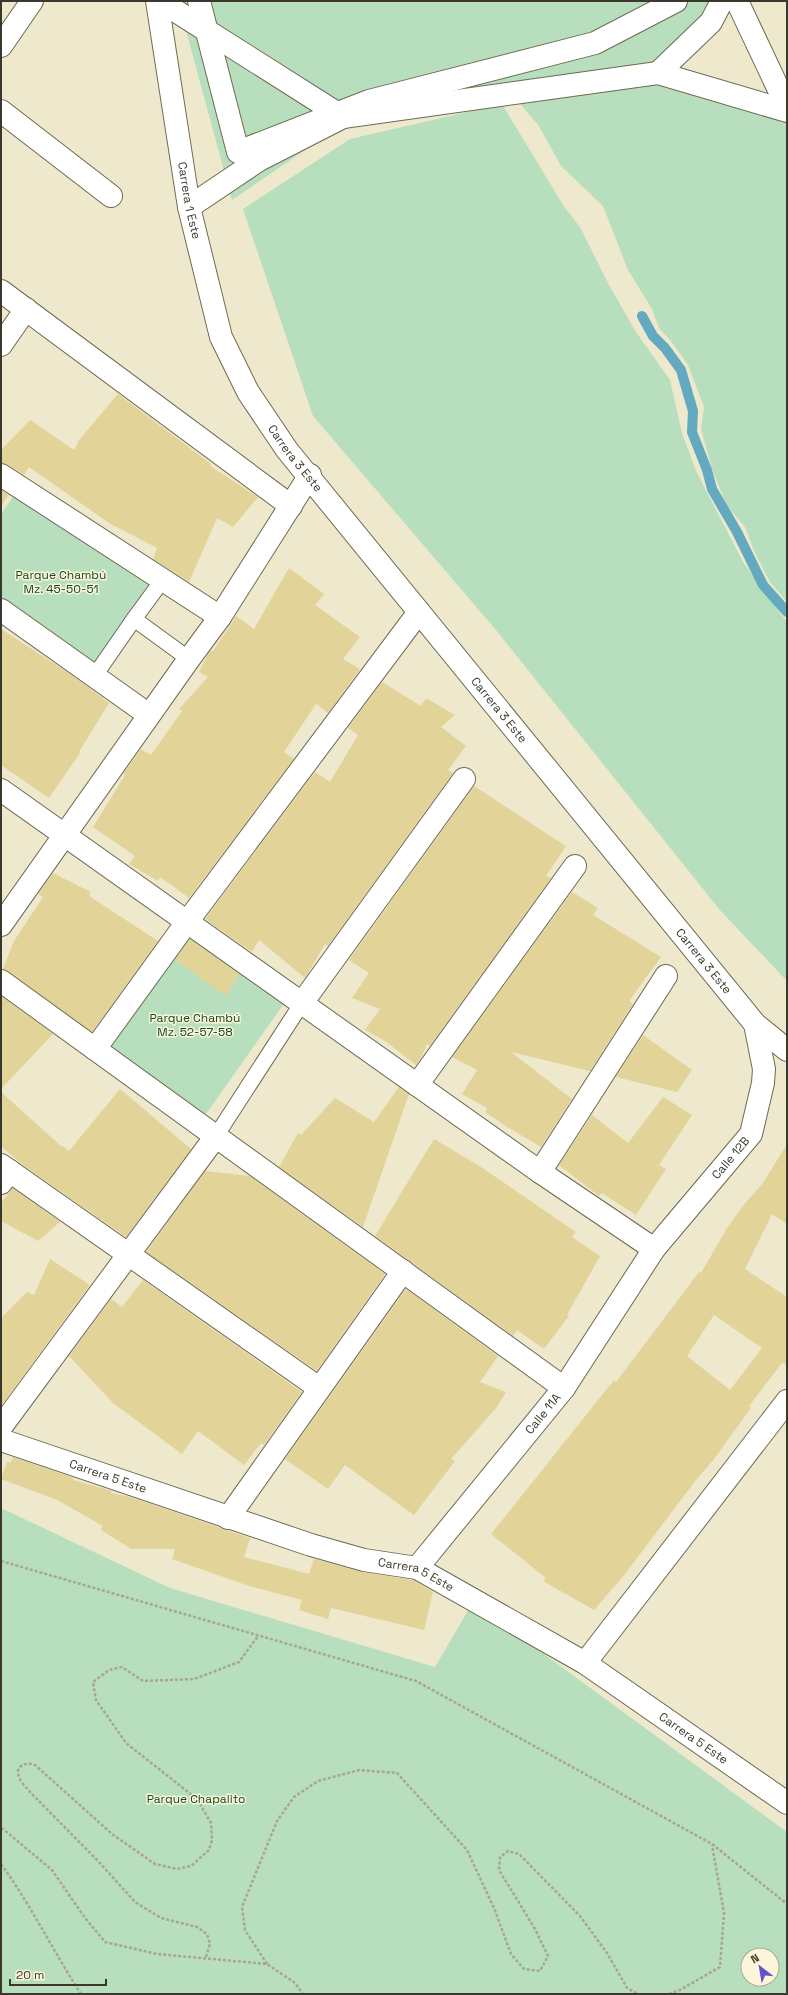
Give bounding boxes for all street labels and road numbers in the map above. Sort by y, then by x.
street label: Carrera 1 Este [174,161,205,241]
street label: Carrera 3 Este [264,422,326,495]
street label: Carrera 3 Este [467,674,531,746]
street label: Carrera 3 Este [672,925,735,997]
street label: Calle 12B [708,1133,753,1183]
street label: Calle 11A [521,1390,565,1438]
street label: Carrera 5 Este [67,1456,149,1497]
street label: Carrera 5 Este [377,1554,457,1595]
street label: Carrera 5 Este [656,1709,731,1768]

